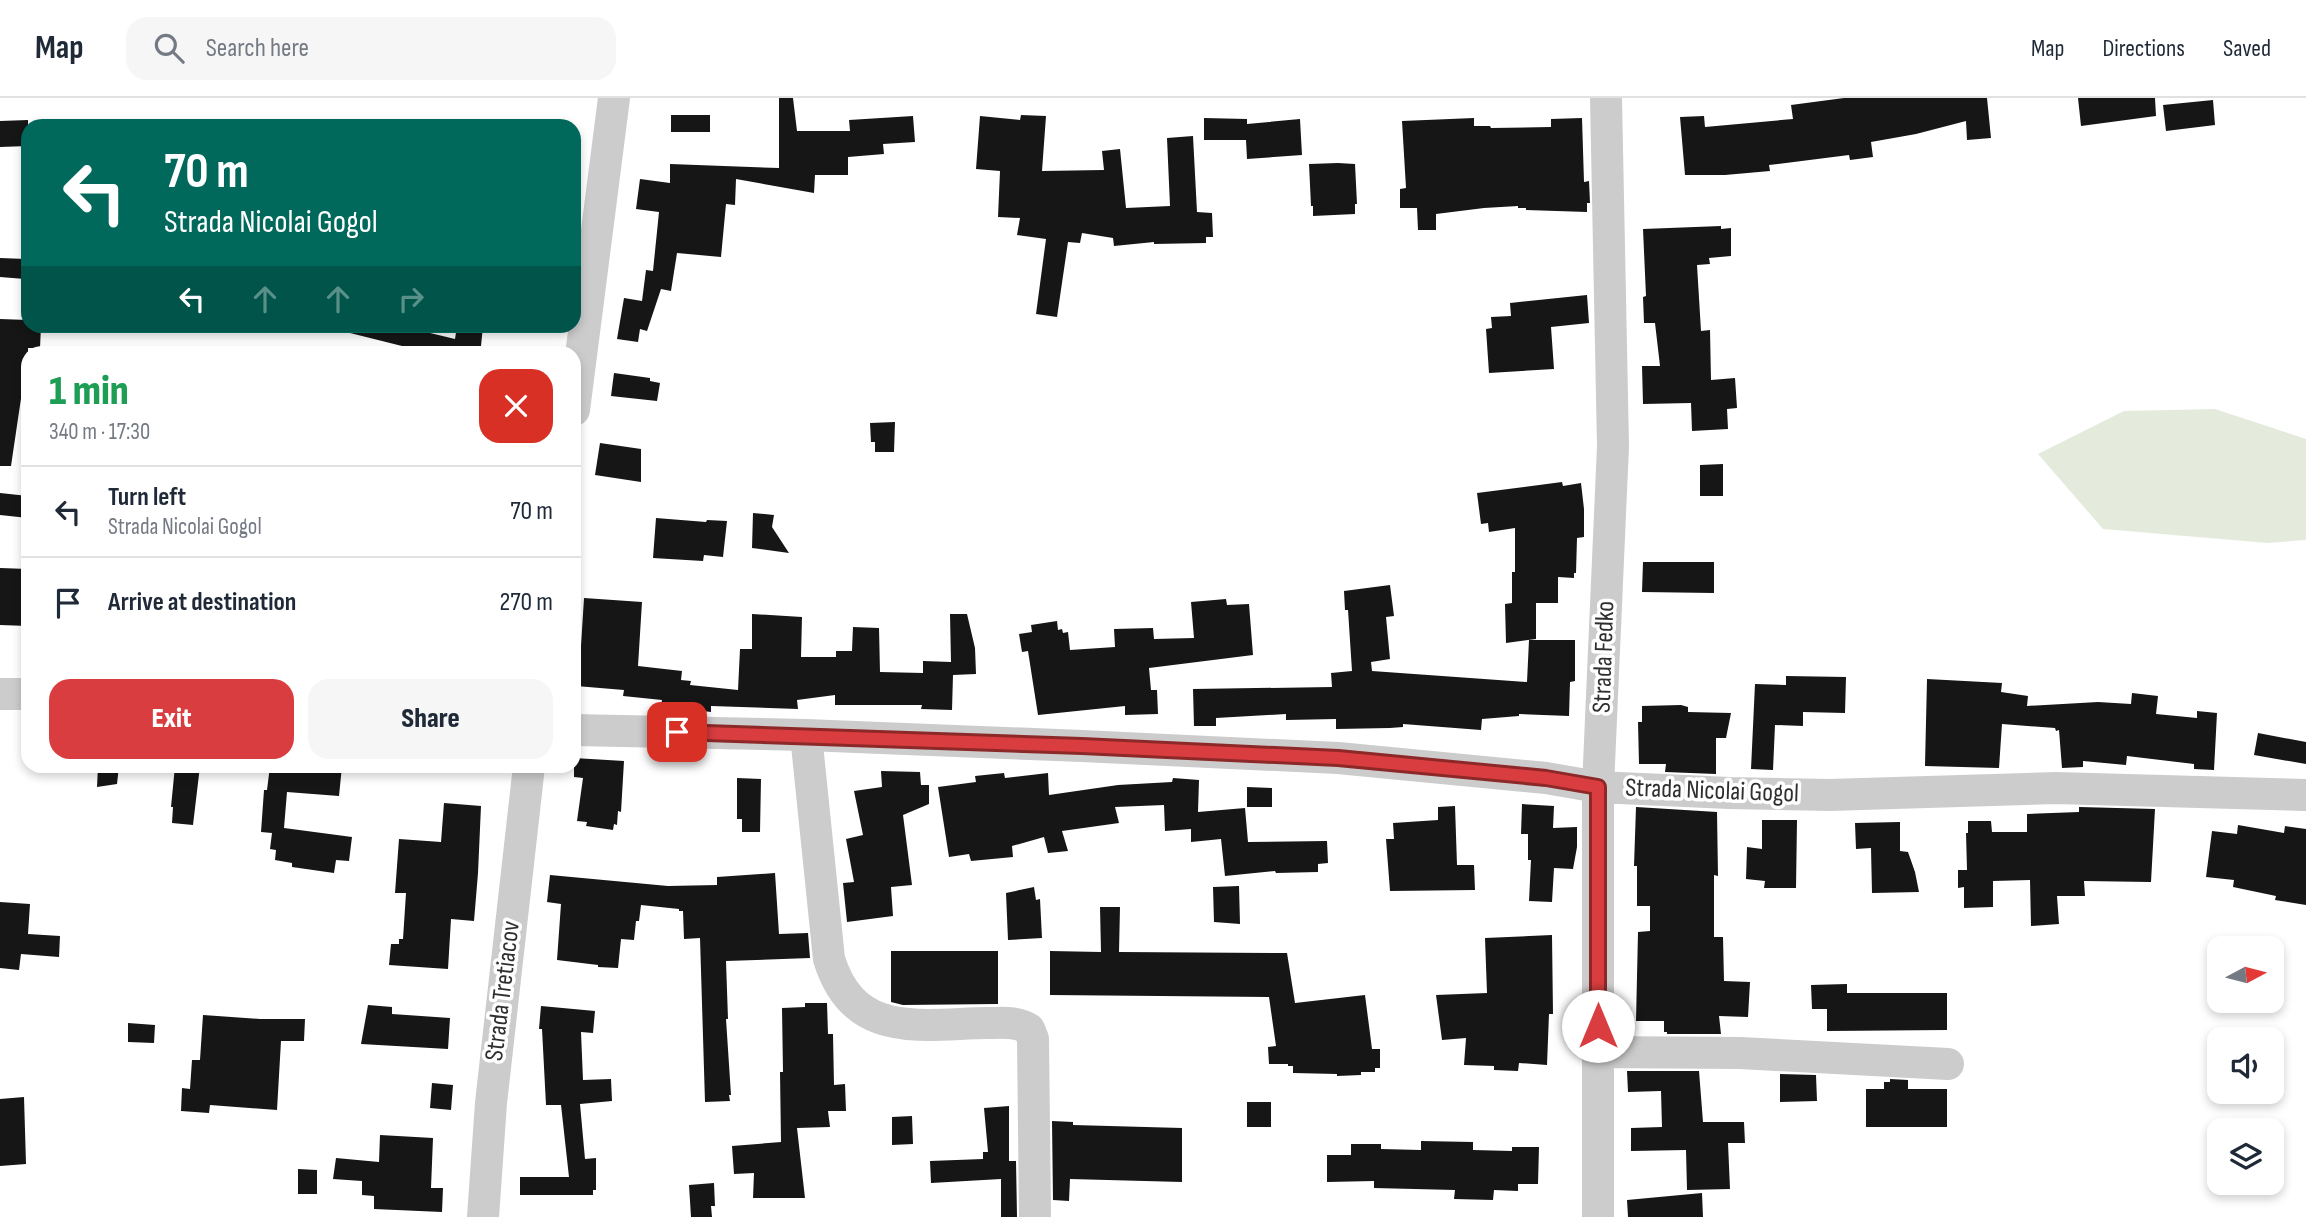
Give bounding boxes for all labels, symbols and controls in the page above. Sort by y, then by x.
search box [126,17,616,80]
text: Map [35,28,84,68]
icon: search [150,29,188,67]
text: Search here [206,33,309,64]
text: Map [2031,34,2064,63]
text: Directions [2102,34,2185,63]
text: Saved [2223,34,2271,63]
text: 70 m [164,143,249,202]
icon: left [49,147,140,238]
text: Strada Nicolai Gogol [164,203,378,242]
icon: left [173,280,211,318]
icon: ahead [246,280,284,318]
icon: ahead [319,280,357,318]
icon: right [392,280,430,318]
text: 1 min [49,366,129,417]
button: close [479,369,553,443]
text: 340 m · 17:30 [49,418,150,446]
text: Turn left [108,482,186,513]
icon: left [49,493,87,531]
text: 70 m [510,496,553,527]
text: Strada Nicolai Gogol [108,513,262,541]
icon: arrive [49,584,87,622]
text: Arrive at destination [108,587,296,618]
text: 270 m [500,587,553,618]
street label: Strada Fedko [1587,600,1621,714]
button: Exit [49,679,294,759]
button: Share [308,679,553,759]
pin [647,702,707,762]
icon: arrive [658,713,696,751]
street label: Strada Nicolai Gogol [1625,772,1799,810]
street label: Strada Tretiacov [479,919,527,1063]
north arrow [2207,936,2284,1013]
map controls [2207,936,2284,1195]
position arrow [1561,989,1635,1063]
button: sound [2207,1027,2284,1104]
button: layers [2207,1118,2284,1195]

